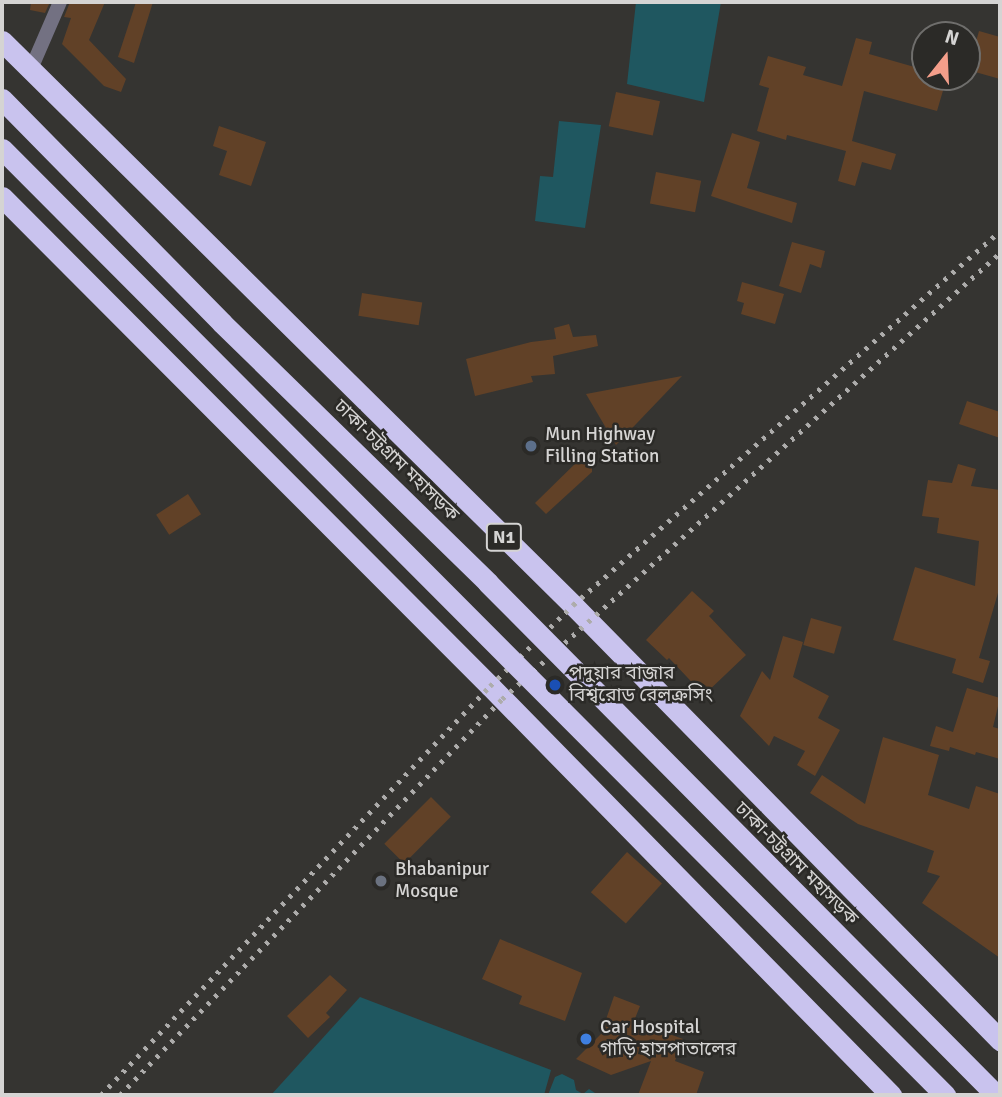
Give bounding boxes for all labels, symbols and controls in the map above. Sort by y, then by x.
north arrow [911,21,981,91]
text: N [942,24,962,51]
street label: ঢাকা-চট্টগ্রাম মহাসড়ক [329,395,463,527]
place label: Mun Highway Filling Station [545,424,659,468]
marker: Mun Highway Filling Station [523,438,539,454]
road number: N1 [485,522,523,552]
place label: পদুয়ার বাজার বিশ্বরোড রেলক্রসিং [569,663,713,707]
marker: পদুয়ার বাজার বিশ্বরোড রেলক্রসিং [547,677,563,693]
street label: ঢাকা-চট্টগ্রাম মহাসড়ক [730,798,862,930]
place label: Bhabanipur Mosque [395,859,489,903]
marker: Bhabanipur Mosque [373,873,389,889]
place label: Car Hospital গাড়ি হাসপাতালের [600,1017,736,1061]
marker: Car Hospital গাড়ি হাসপাতালের [578,1031,594,1047]

